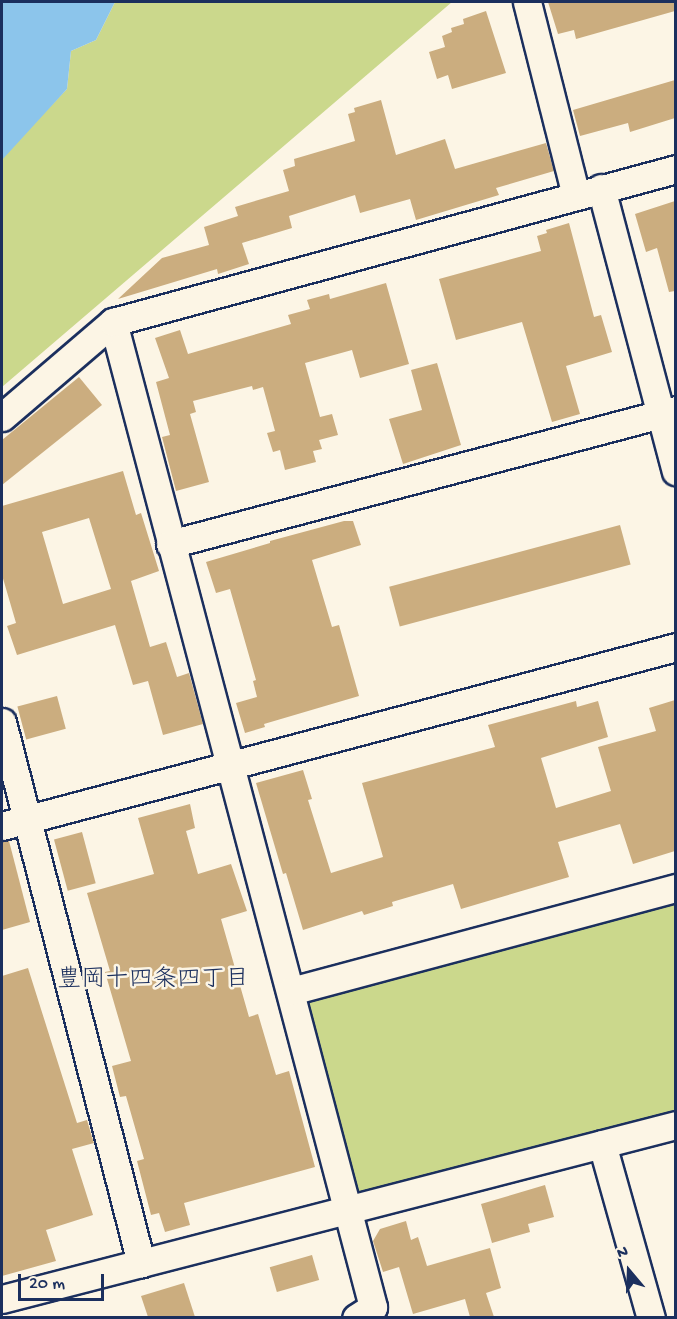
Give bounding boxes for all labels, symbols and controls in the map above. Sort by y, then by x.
district label: 豊岡十四条四丁目 [57,967,249,995]
north arrow [599,1241,659,1301]
text: N [615,1243,631,1264]
scale bar [21,1262,106,1300]
text: 20 m [29,1274,65,1295]

